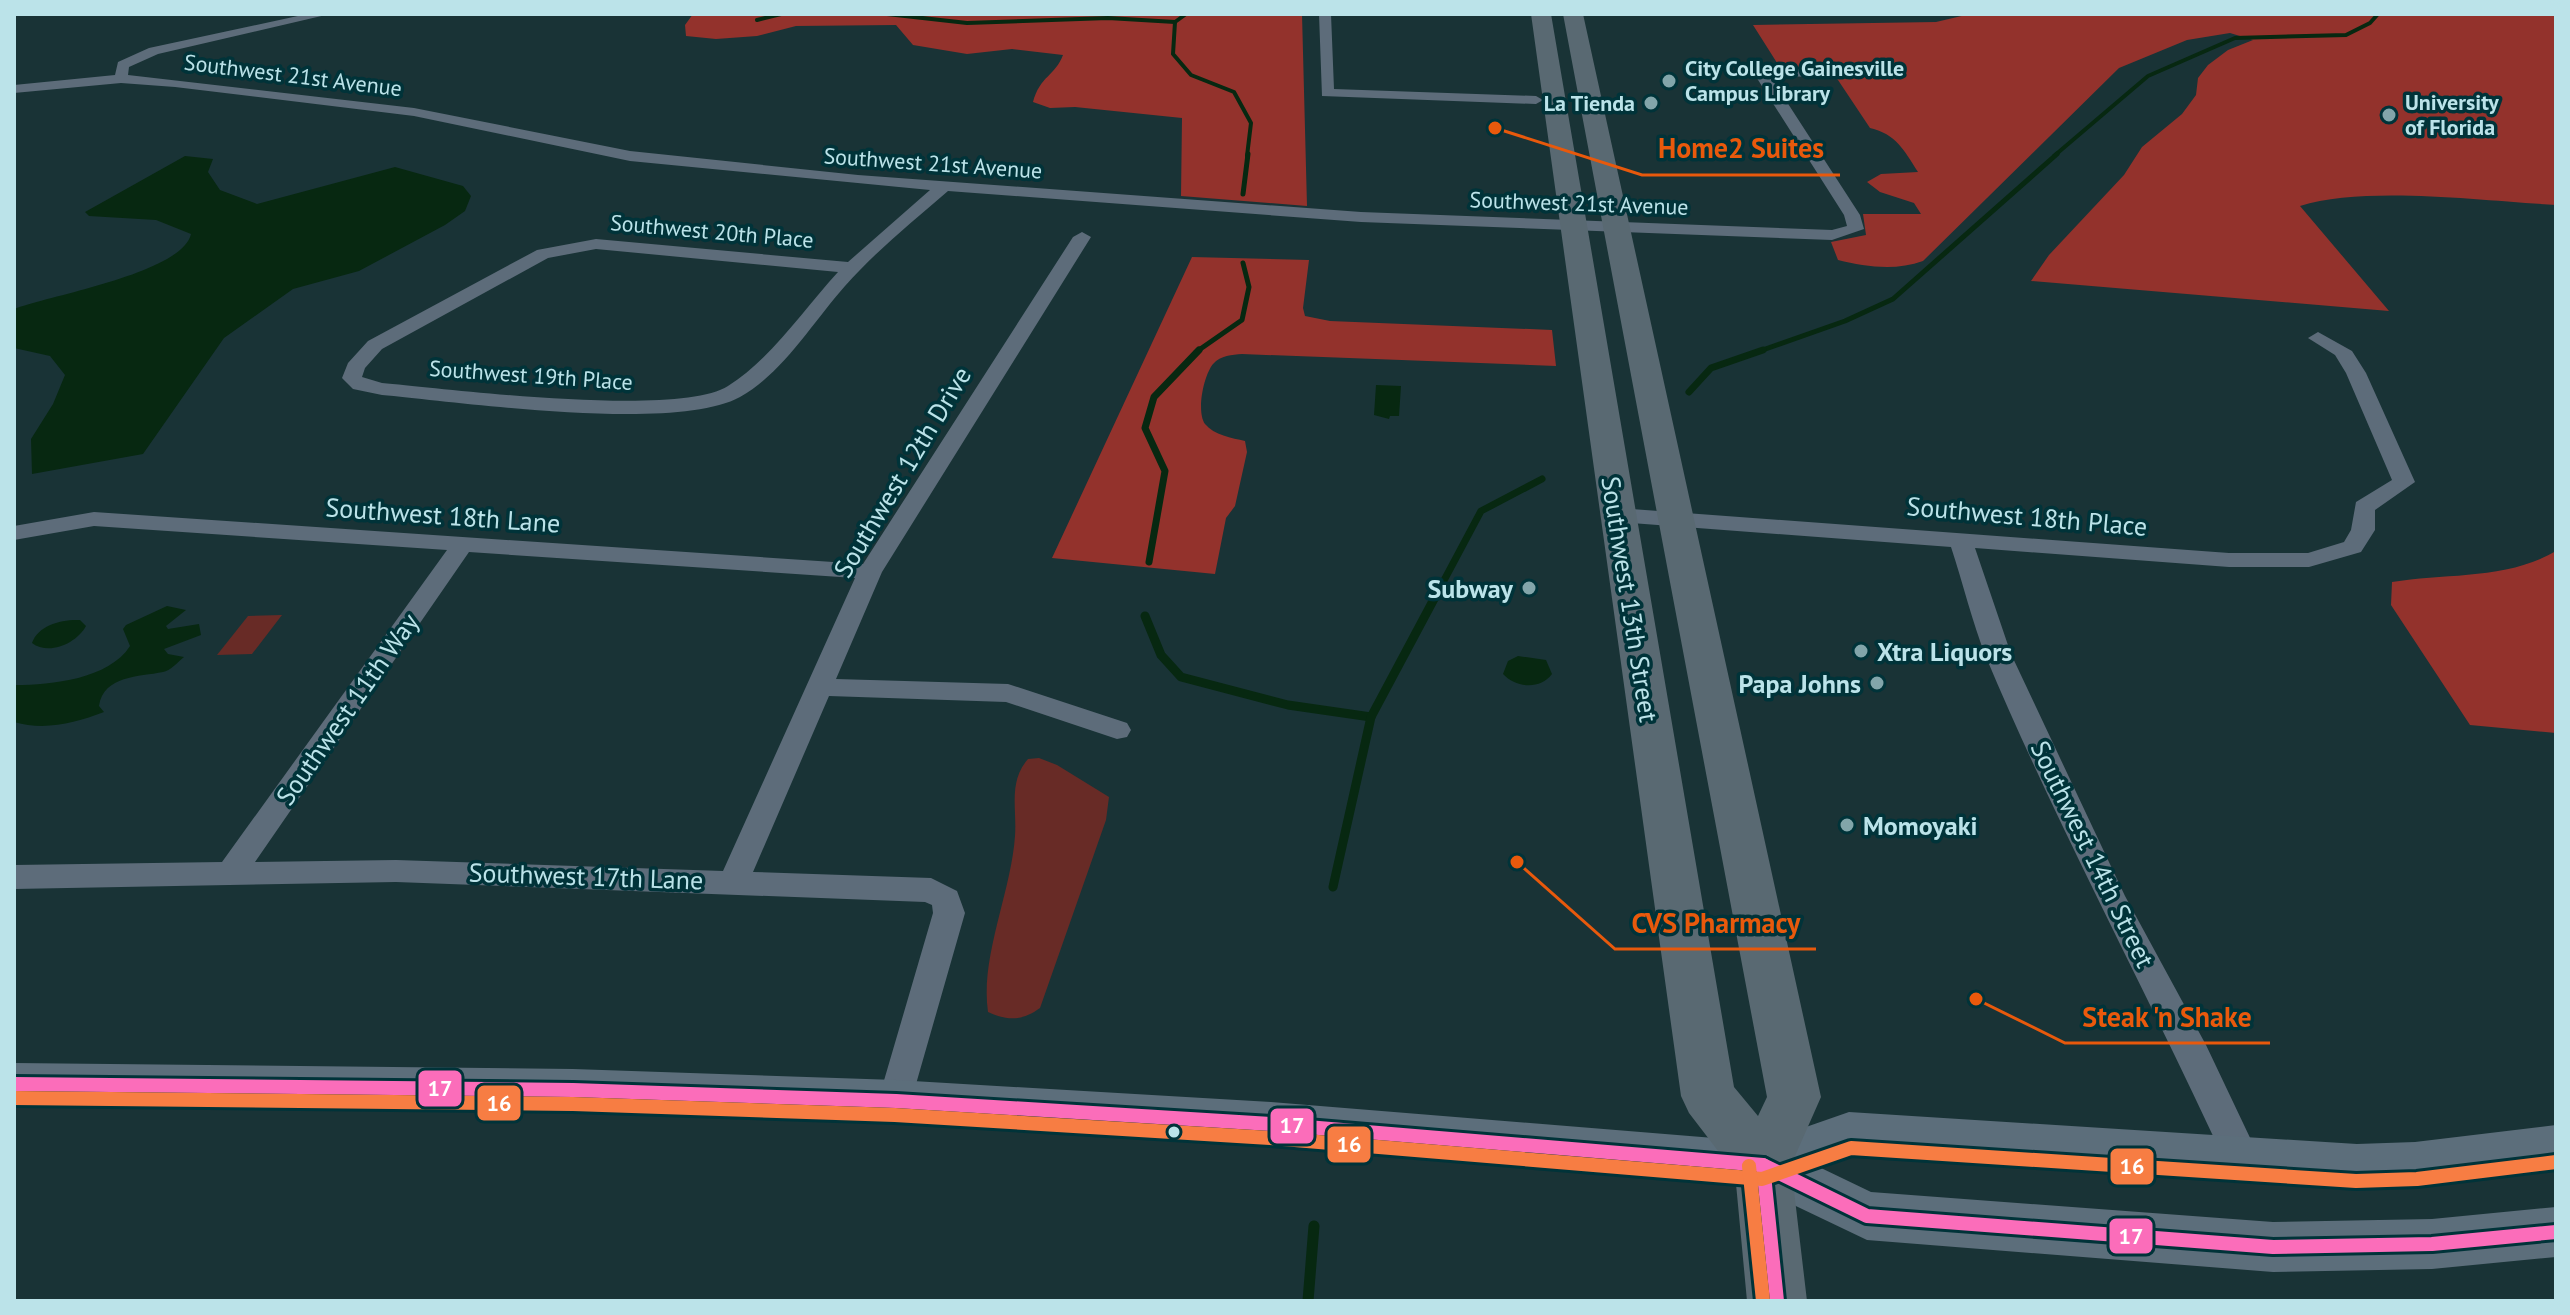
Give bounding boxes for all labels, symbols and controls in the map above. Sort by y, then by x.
street label: Southwest 21st Avenue [183,48,403,102]
place label: City College Gainesville Campus Library [1685,54,1904,107]
marker: City College Gainesville Campus Library [1660,72,1678,90]
place label: University of Florida [2405,88,2499,141]
place label: La Tienda [1544,89,1635,117]
marker: La Tienda [1642,94,1660,112]
marker: University of Florida [2380,106,2398,124]
callout: Home2 Suites [1642,123,1840,175]
text: Home2 Suites [1658,129,1824,166]
street label: Southwest 21st Avenue [823,141,1043,185]
street label: Southwest 21st Avenue [1469,185,1689,221]
street label: Southwest 20th Place [609,208,815,254]
street label: Southwest 19th Place [428,354,634,396]
street label: Southwest 12th Drive [826,361,978,583]
street label: Southwest 13th Street [1594,474,1666,724]
street label: Southwest 18th Place [1905,489,2149,543]
street label: Southwest 18th Lane [325,490,561,540]
place label: Subway [1427,572,1514,605]
marker: Subway [1520,579,1538,597]
street label: Southwest 11th Way [268,607,426,811]
place label: Xtra Liquors [1877,635,2012,668]
marker: Xtra Liquors [1852,642,1870,660]
place label: Papa Johns [1739,667,1861,700]
marker: Papa Johns [1868,674,1886,692]
street label: Southwest 14th Street [2024,735,2162,973]
place label: Momoyaki [1863,809,1977,842]
marker: Momoyaki [1838,816,1856,834]
street label: Southwest 17th Lane [468,855,704,897]
callout: CVS Pharmacy [1615,897,1816,949]
text: CVS Pharmacy [1631,904,1801,941]
callout: Steak 'n Shake [2065,991,2270,1043]
text: Steak 'n Shake [2082,998,2252,1035]
line badge: 17 [417,1069,463,1108]
text: 17 [428,1074,452,1102]
line badge: 16 [476,1084,522,1122]
text: 16 [487,1089,511,1117]
line badge: 17 [1269,1107,1315,1145]
text: 17 [1280,1111,1304,1139]
unlabelled marker [1166,1124,1182,1140]
line badge: 16 [1326,1125,1372,1164]
text: 16 [1337,1130,1361,1158]
line badge: 16 [2109,1147,2155,1186]
text: 16 [2120,1152,2144,1180]
line badge: 17 [2108,1217,2154,1255]
text: 17 [2119,1222,2143,1250]

